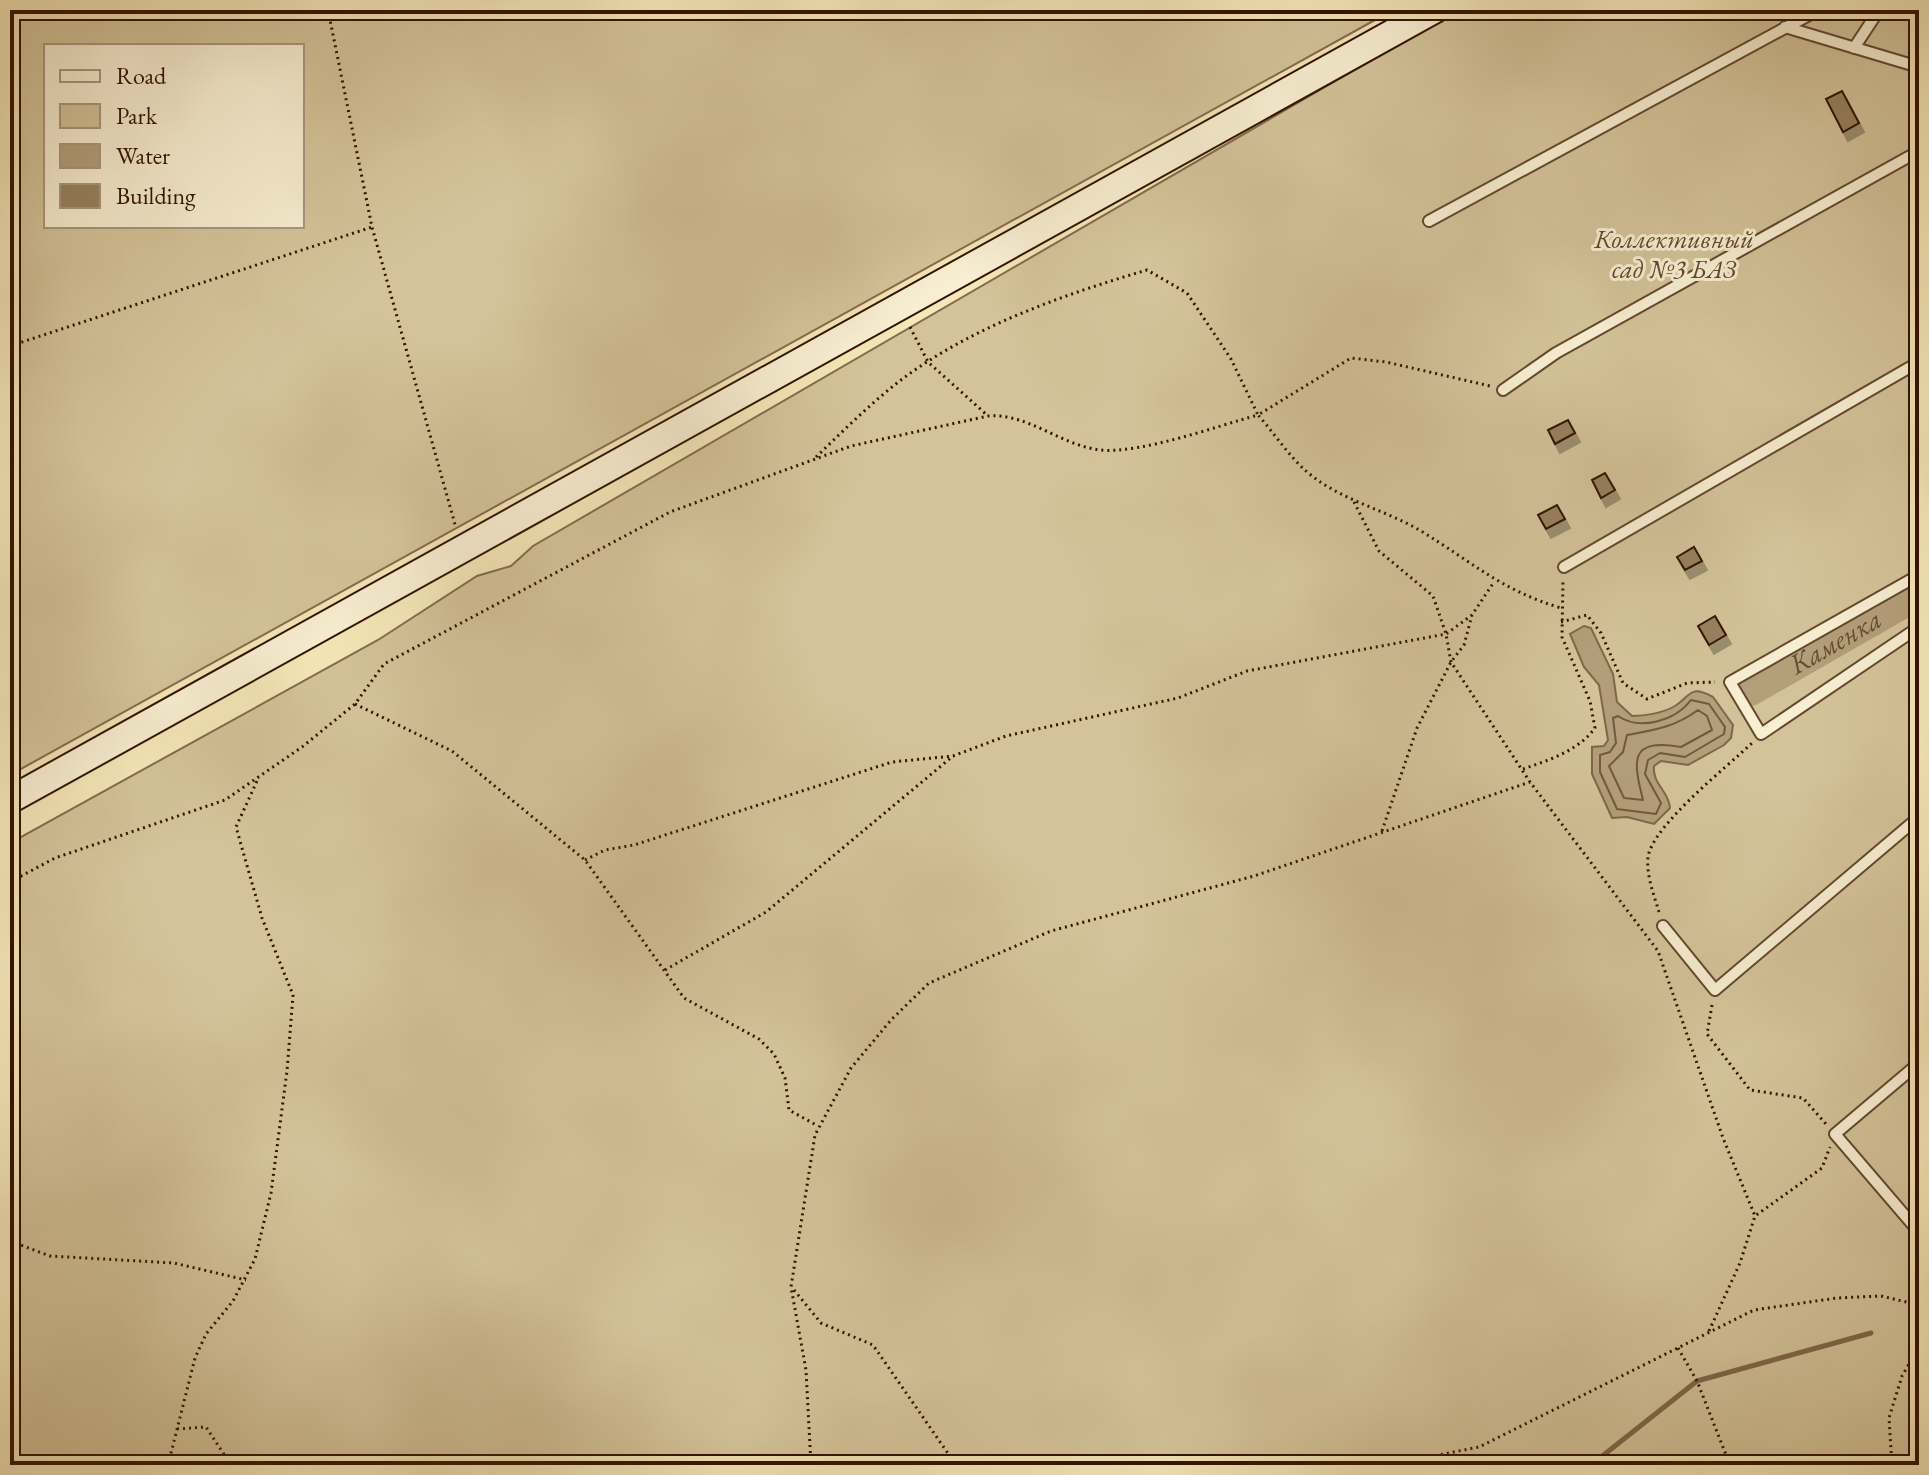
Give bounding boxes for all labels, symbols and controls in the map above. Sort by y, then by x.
legend [44,44,304,228]
text: Road [116,60,167,91]
text: Park [116,100,158,131]
text: Water [116,140,170,171]
text: Building [116,180,196,211]
park label: Коллективный сад №3 БАЗ [1593,222,1754,286]
water label: Каменка [1781,600,1888,682]

